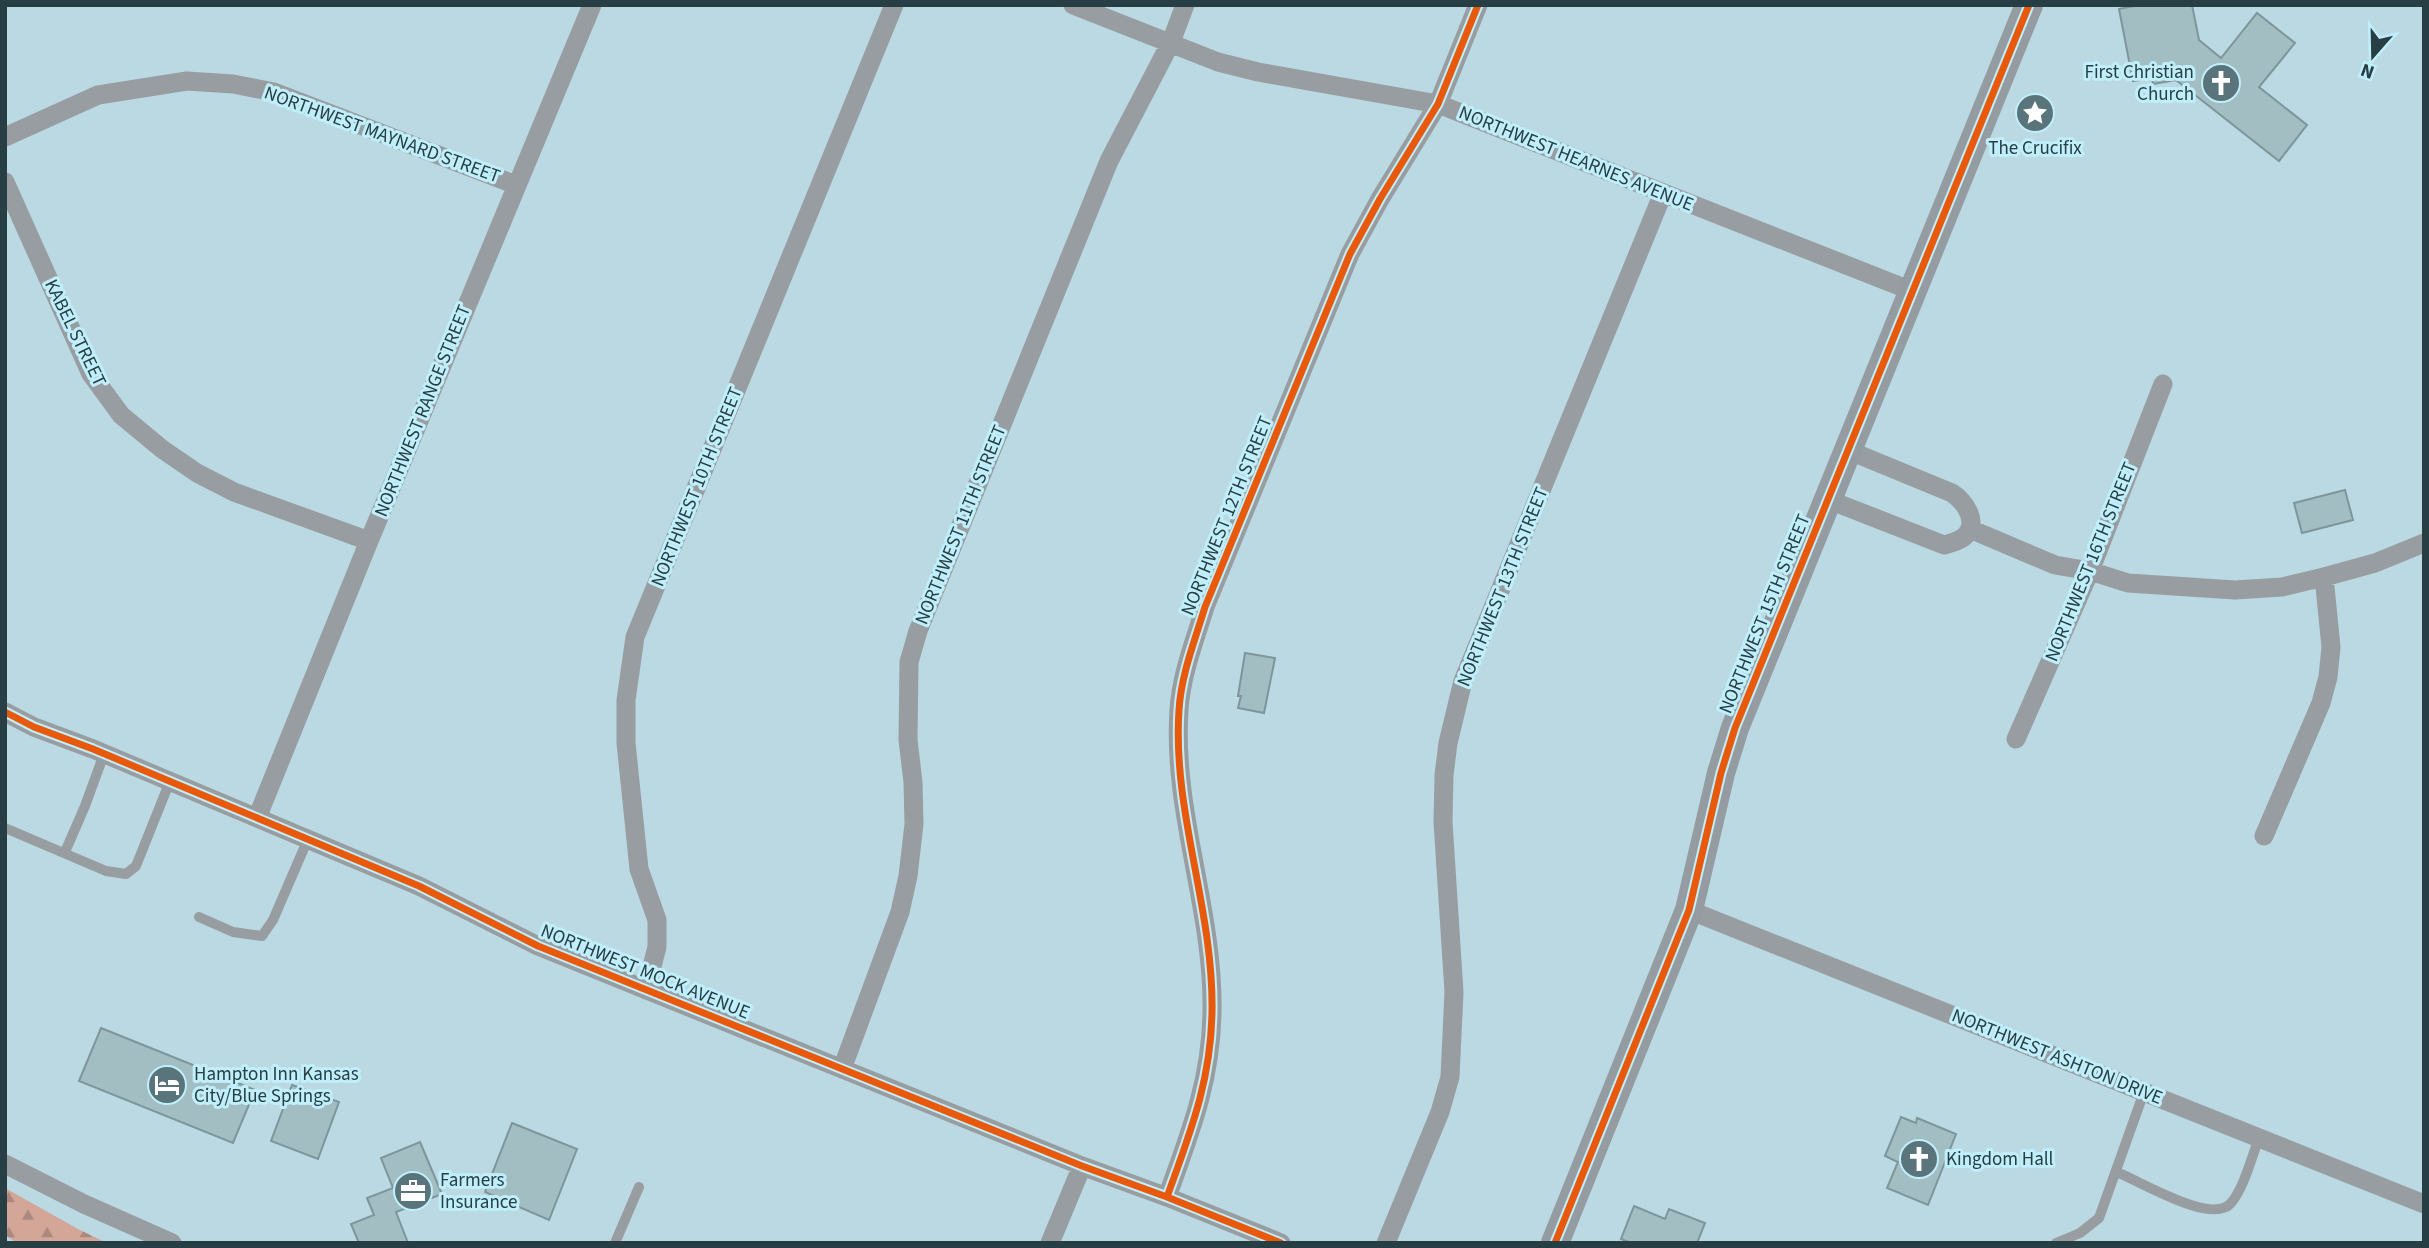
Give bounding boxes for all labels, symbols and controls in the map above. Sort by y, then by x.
north arrow [2338,21,2408,91]
text: N [2357,56,2378,85]
place label: First Christian Church [2085,59,2194,108]
church icon: First Christian Church [2200,62,2242,104]
street label: NORTHWEST MAYNARD STREET [260,80,504,190]
place icon: The Crucifix [2014,92,2056,134]
street label: NORTHWEST HEARNES AVENUE [1455,99,1697,219]
place label: The Crucifix [1988,135,2082,162]
street label: KABEL STREET [37,275,113,391]
street label: NORTHWEST RANGE STREET [368,301,478,521]
street label: NORTHWEST 10TH STREET [645,383,749,591]
street label: NORTHWEST 12TH STREET [1175,412,1279,620]
street label: NORTHWEST 11TH STREET [909,421,1013,629]
street label: NORTHWEST 16TH STREET [2039,458,2143,666]
street label: NORTHWEST 13TH STREET [1451,483,1555,691]
street label: NORTHWEST 15TH STREET [1713,510,1817,718]
street label: NORTHWEST MOCK AVENUE [536,918,754,1026]
street label: NORTHWEST ASHTON DRIVE [1947,1002,2167,1112]
place label: Hampton Inn Kansas City/Blue Springs [194,1061,359,1110]
hotel icon: Hampton Inn Kansas City/Blue Springs [146,1064,188,1106]
church icon: Kingdom Hall [1898,1138,1940,1180]
place label: Kingdom Hall [1946,1146,2054,1173]
place label: Farmers Insurance [440,1167,518,1216]
office icon: Farmers Insurance [392,1170,434,1212]

